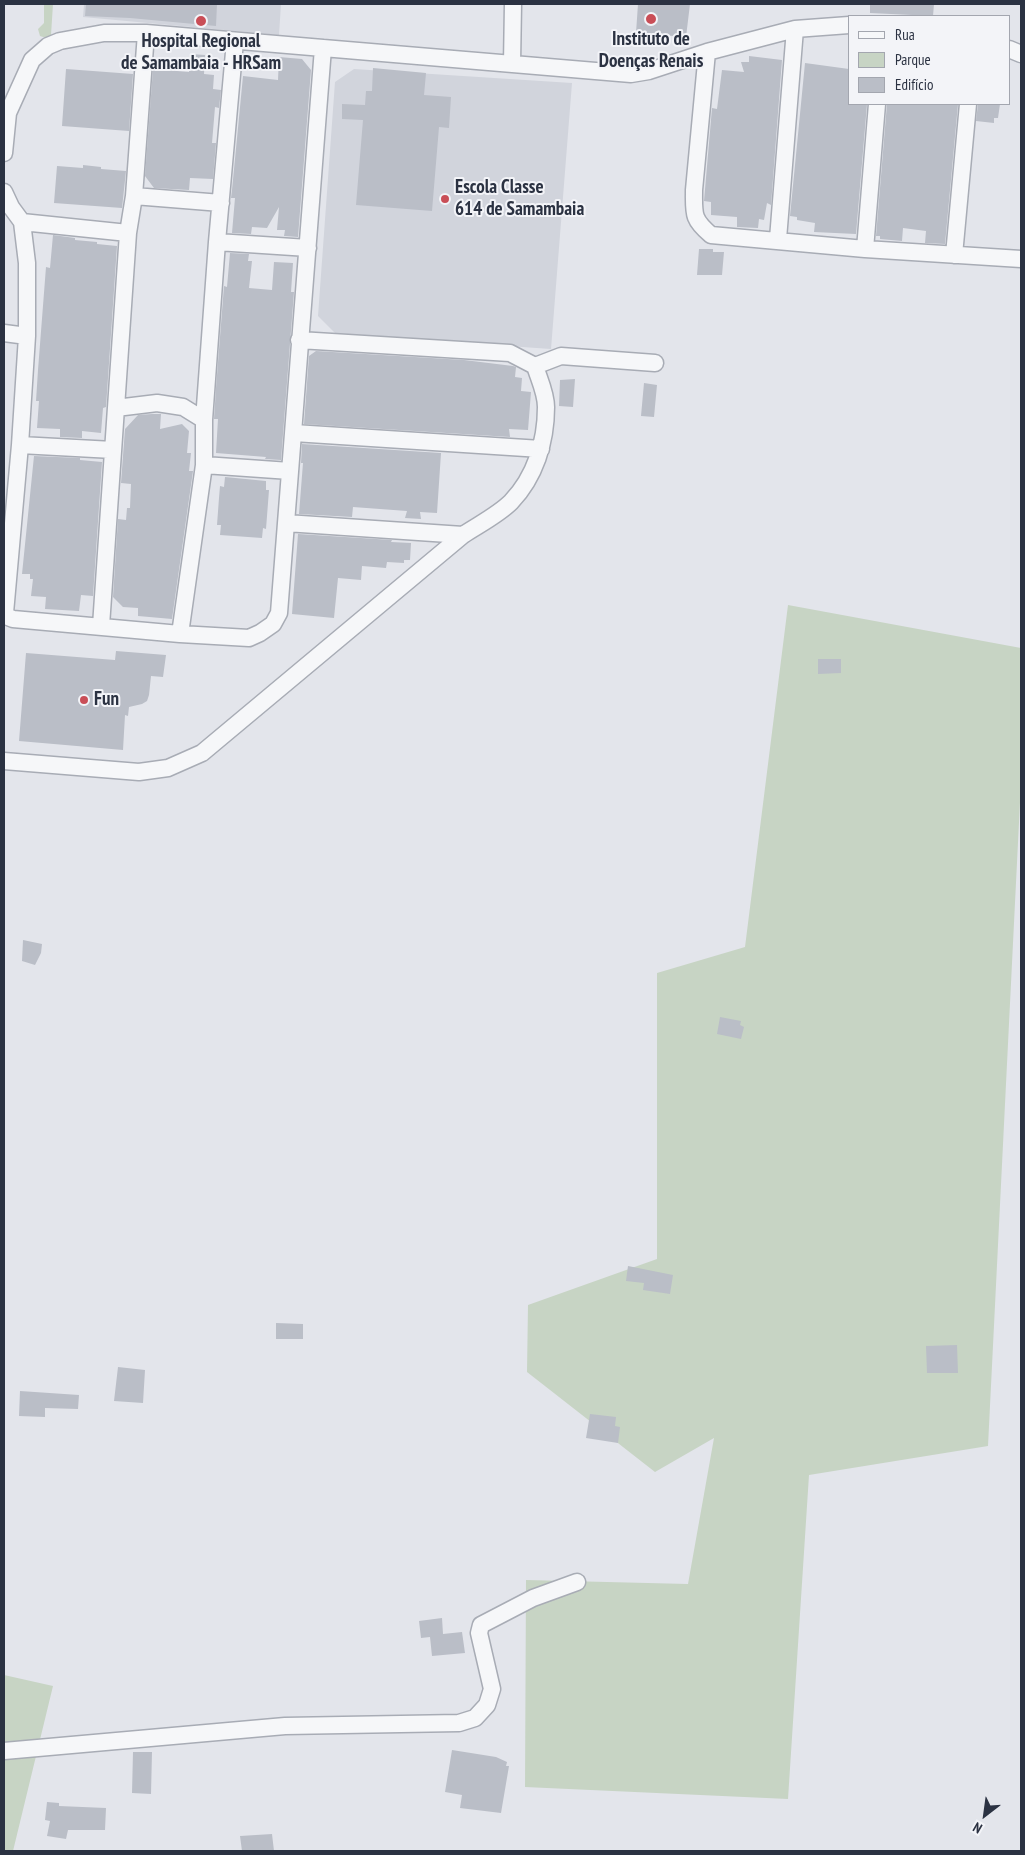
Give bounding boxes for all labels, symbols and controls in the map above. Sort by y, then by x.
marker: Instituto de Doenças Renais [644,12,658,26]
marker: Hospital Regional de Samambaia - HRSam [194,14,208,28]
legend [848,15,1010,105]
text: Rua [895,25,915,44]
place label: Instituto de Doenças Renais [599,29,703,73]
place label: Hospital Regional de Samambaia - HRSam [121,31,281,75]
text: Parque [895,50,931,69]
text: Edifício [895,75,933,94]
place label: Escola Classe 614 de Samambaia [455,177,584,221]
marker: Escola Classe 614 de Samambaia [439,193,451,205]
place label: Fun [94,689,119,711]
marker: Fun [78,694,90,706]
north arrow [960,1790,1010,1840]
text: N [970,1818,985,1838]

